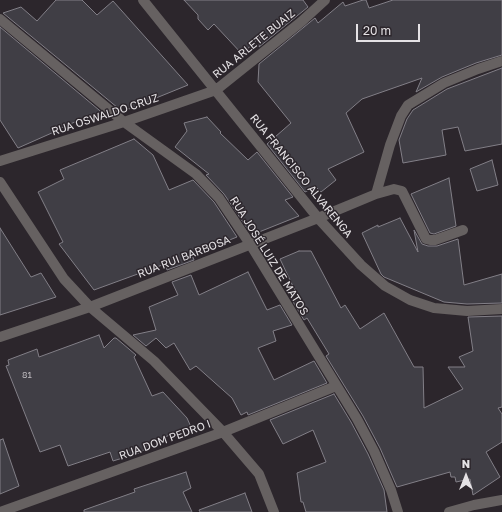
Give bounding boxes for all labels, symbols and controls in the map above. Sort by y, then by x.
street label: RUA ARLETE BUAIZ [210,7,298,81]
scale bar [358,16,422,42]
text: 20 m [363,23,391,38]
street label: RUA OSWALDO CRUZ [50,91,160,139]
street label: RUA FRANCISCO ALVARENGA [247,112,355,240]
street label: RUA JOSÉ LUIZ DE MATOS [227,194,311,318]
street label: RUA RUI BARBOSA [136,233,232,281]
house number: 81 [22,370,32,380]
street label: RUA DOM PEDRO I [117,417,213,463]
north arrow [446,456,486,496]
text: N [462,457,470,470]

